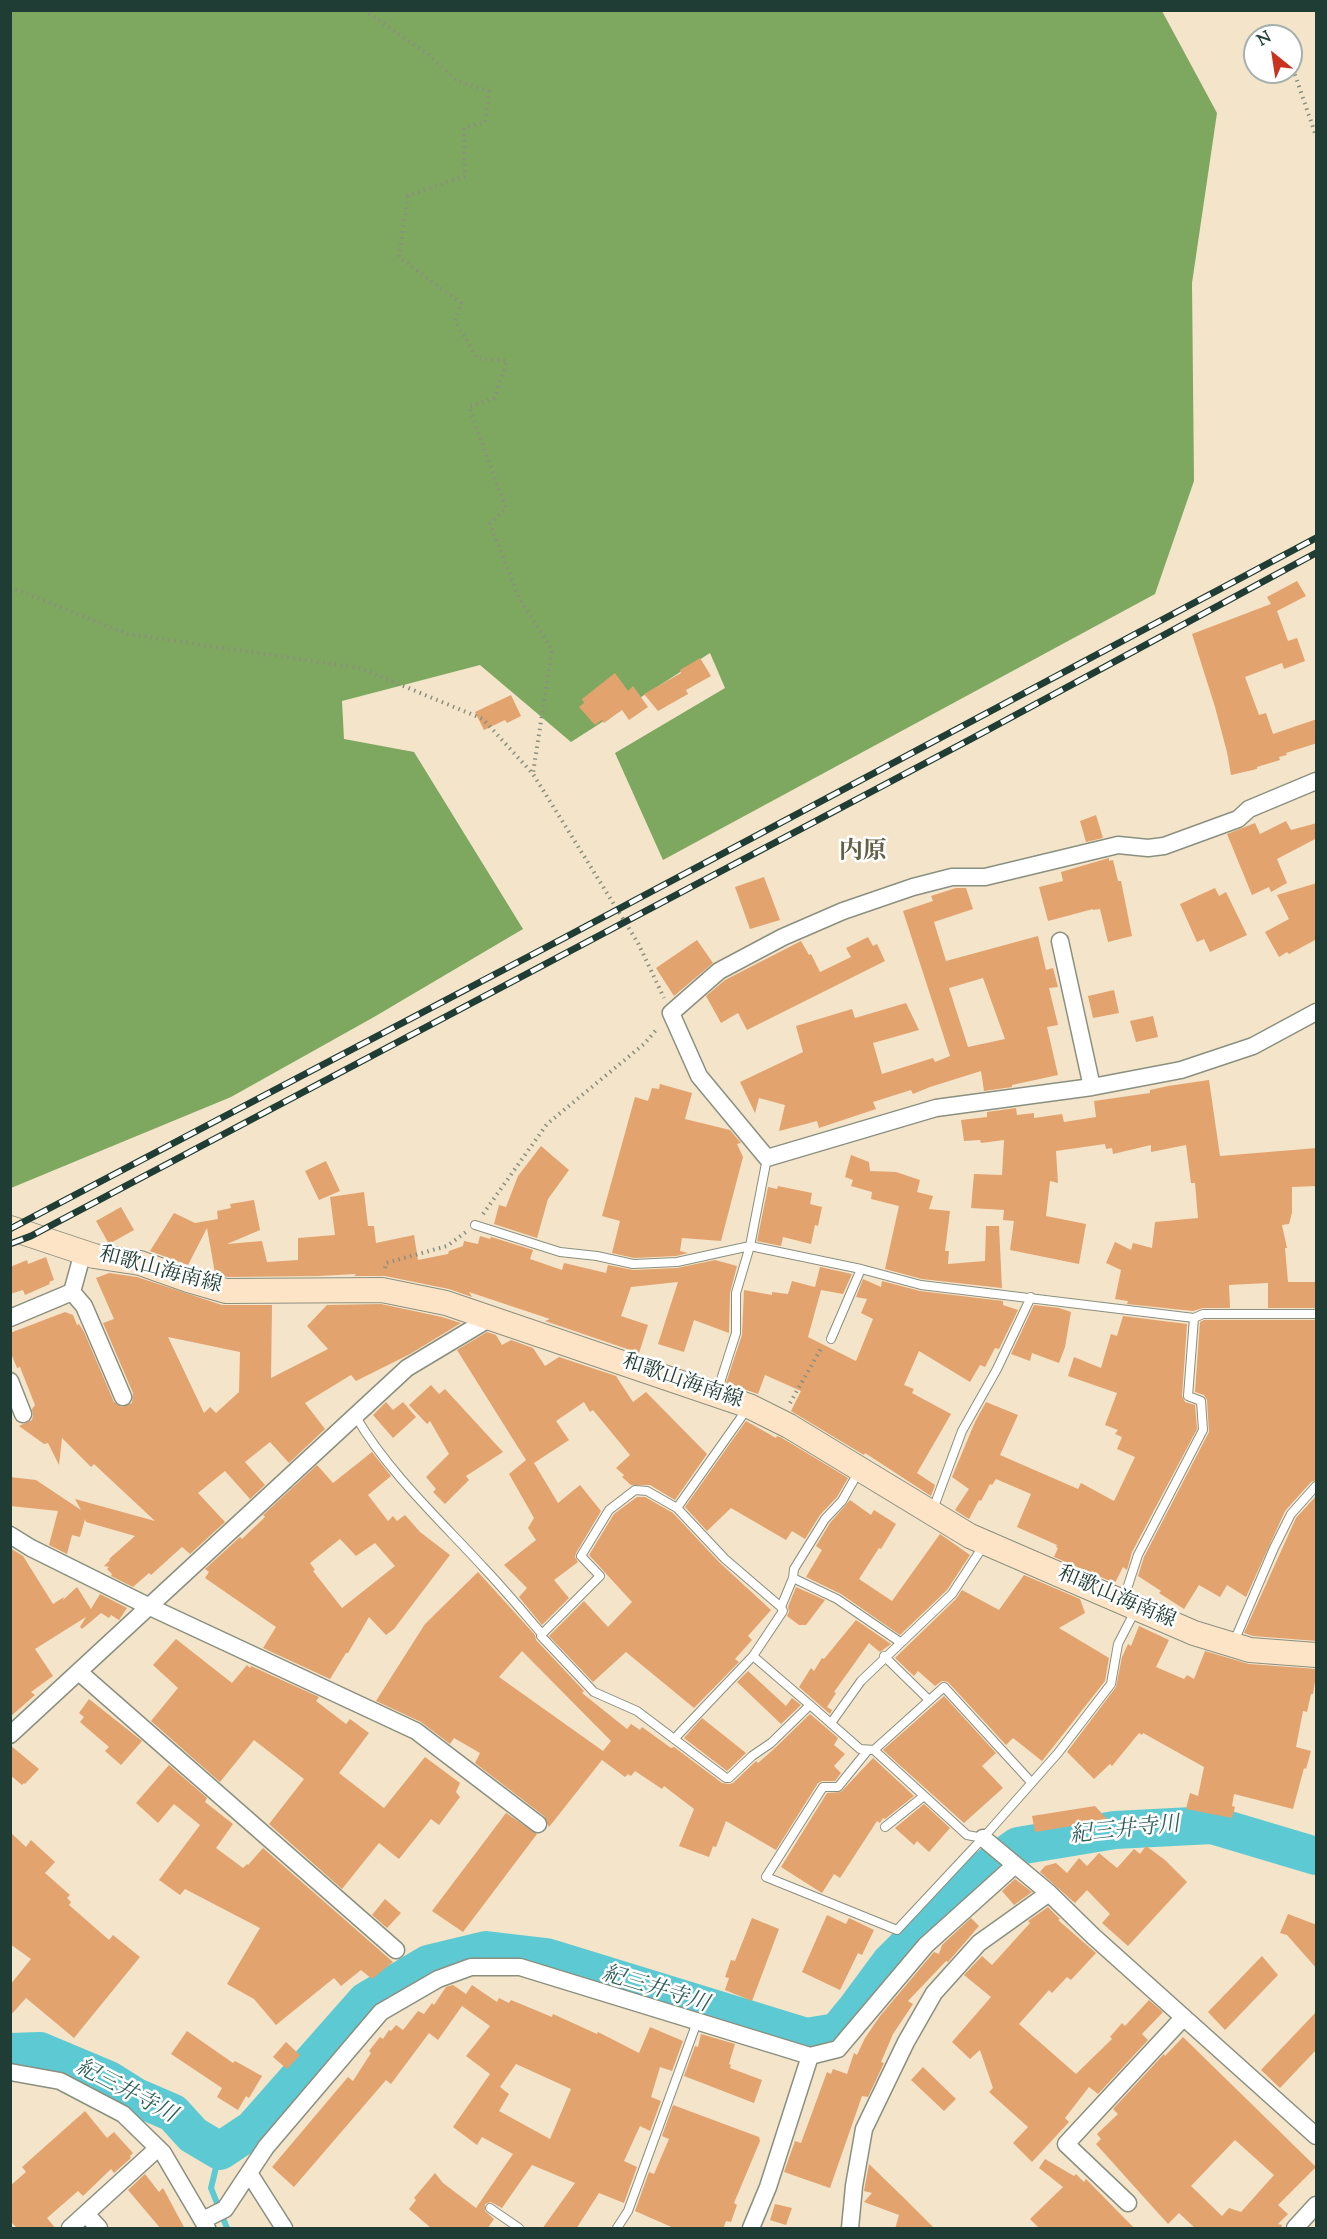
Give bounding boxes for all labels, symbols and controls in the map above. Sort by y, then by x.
north arrow [1243,24,1303,84]
text: N [1253,27,1276,53]
district label: 内原 [839,840,887,868]
street label: 和歌山海南線 [96,1244,224,1300]
street label: 和歌山海南線 [618,1351,746,1415]
street label: 和歌山海南線 [1053,1563,1179,1635]
water label: 紀三井寺川 [1069,1813,1181,1851]
water label: 紀三井寺川 [599,1962,711,2020]
water label: 紀三井寺川 [70,2056,180,2130]

